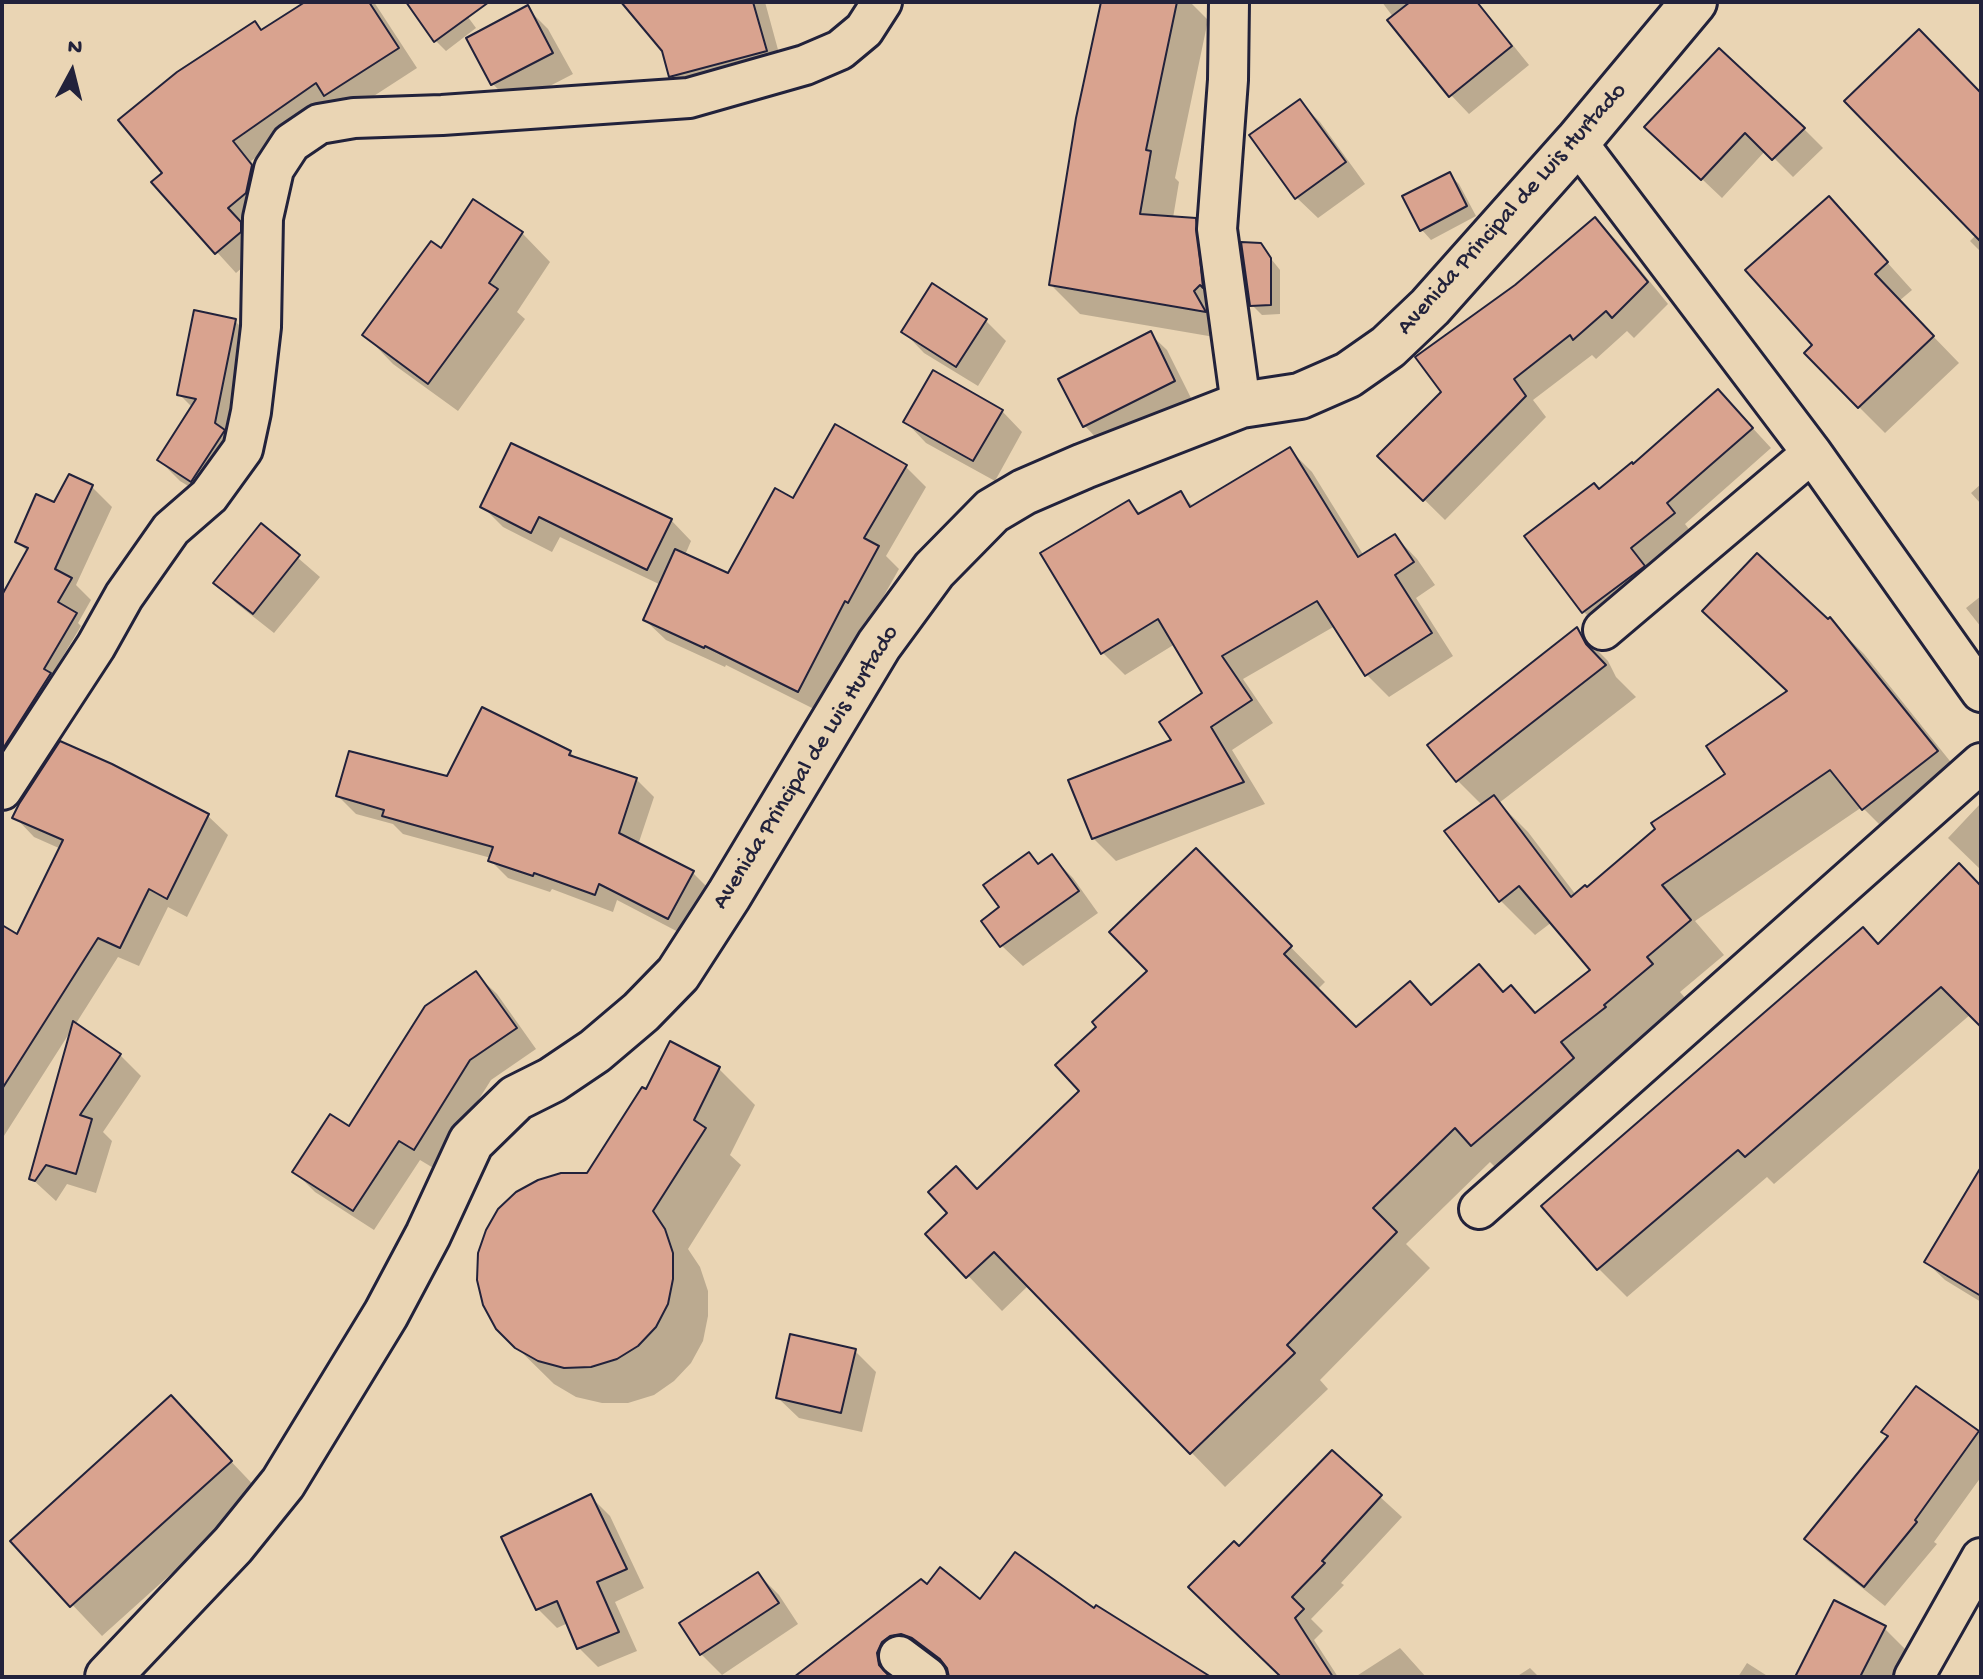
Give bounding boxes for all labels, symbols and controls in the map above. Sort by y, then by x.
north arrow [32,32,112,112]
text: N [66,34,84,62]
street label: Avenida Principal de Luis Hurtado [1392,78,1634,342]
street label: Avenida Principal de Luis Hurtado [707,621,907,915]

